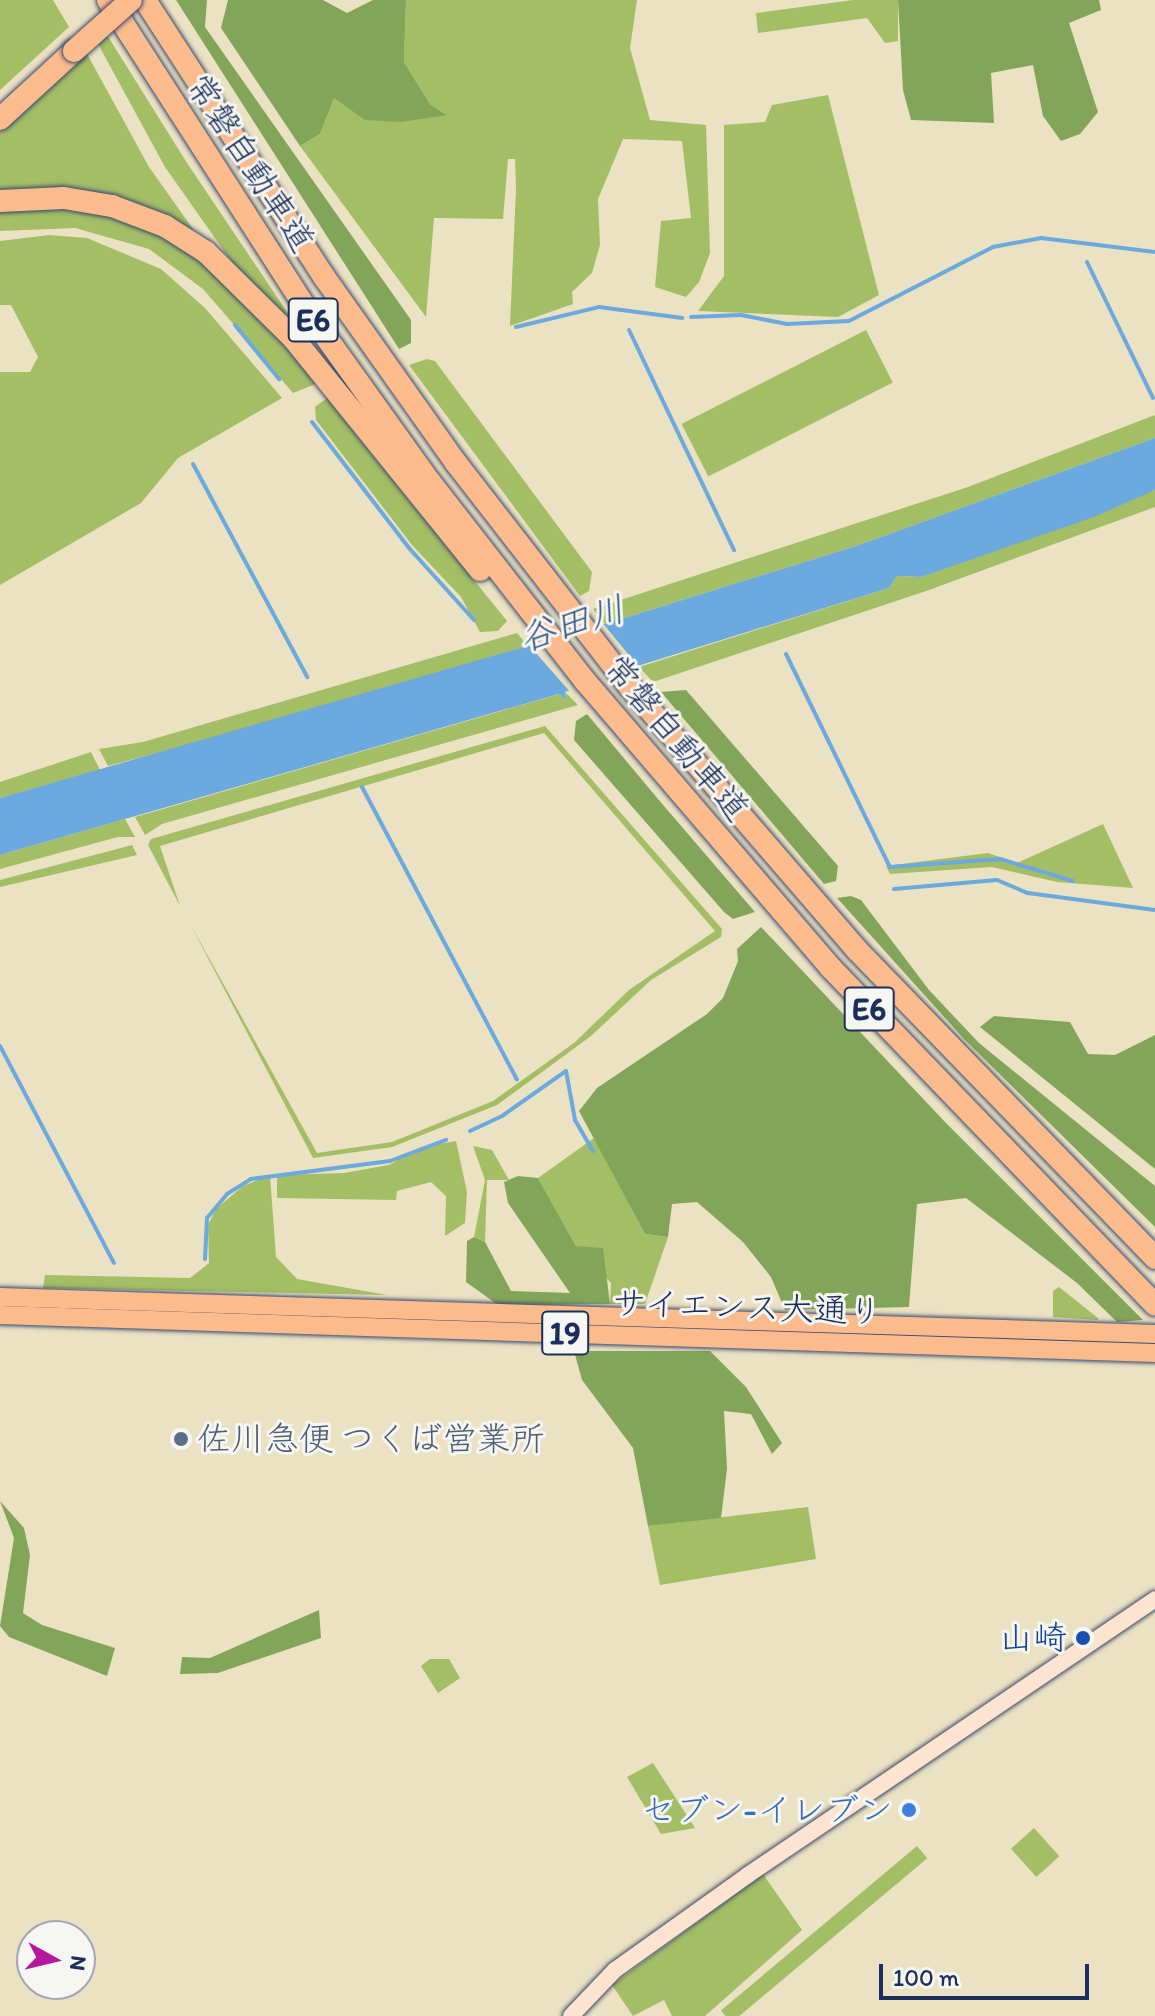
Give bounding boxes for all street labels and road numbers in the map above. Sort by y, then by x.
street label: 常磐自動車道 [178,66,324,260]
road number: E6 [287,292,339,348]
street label: 常磐自動車道 [596,647,758,829]
road number: E6 [843,981,895,1037]
street label: サイエンス大通り [610,1282,884,1332]
road number: 19 [541,1305,589,1361]

